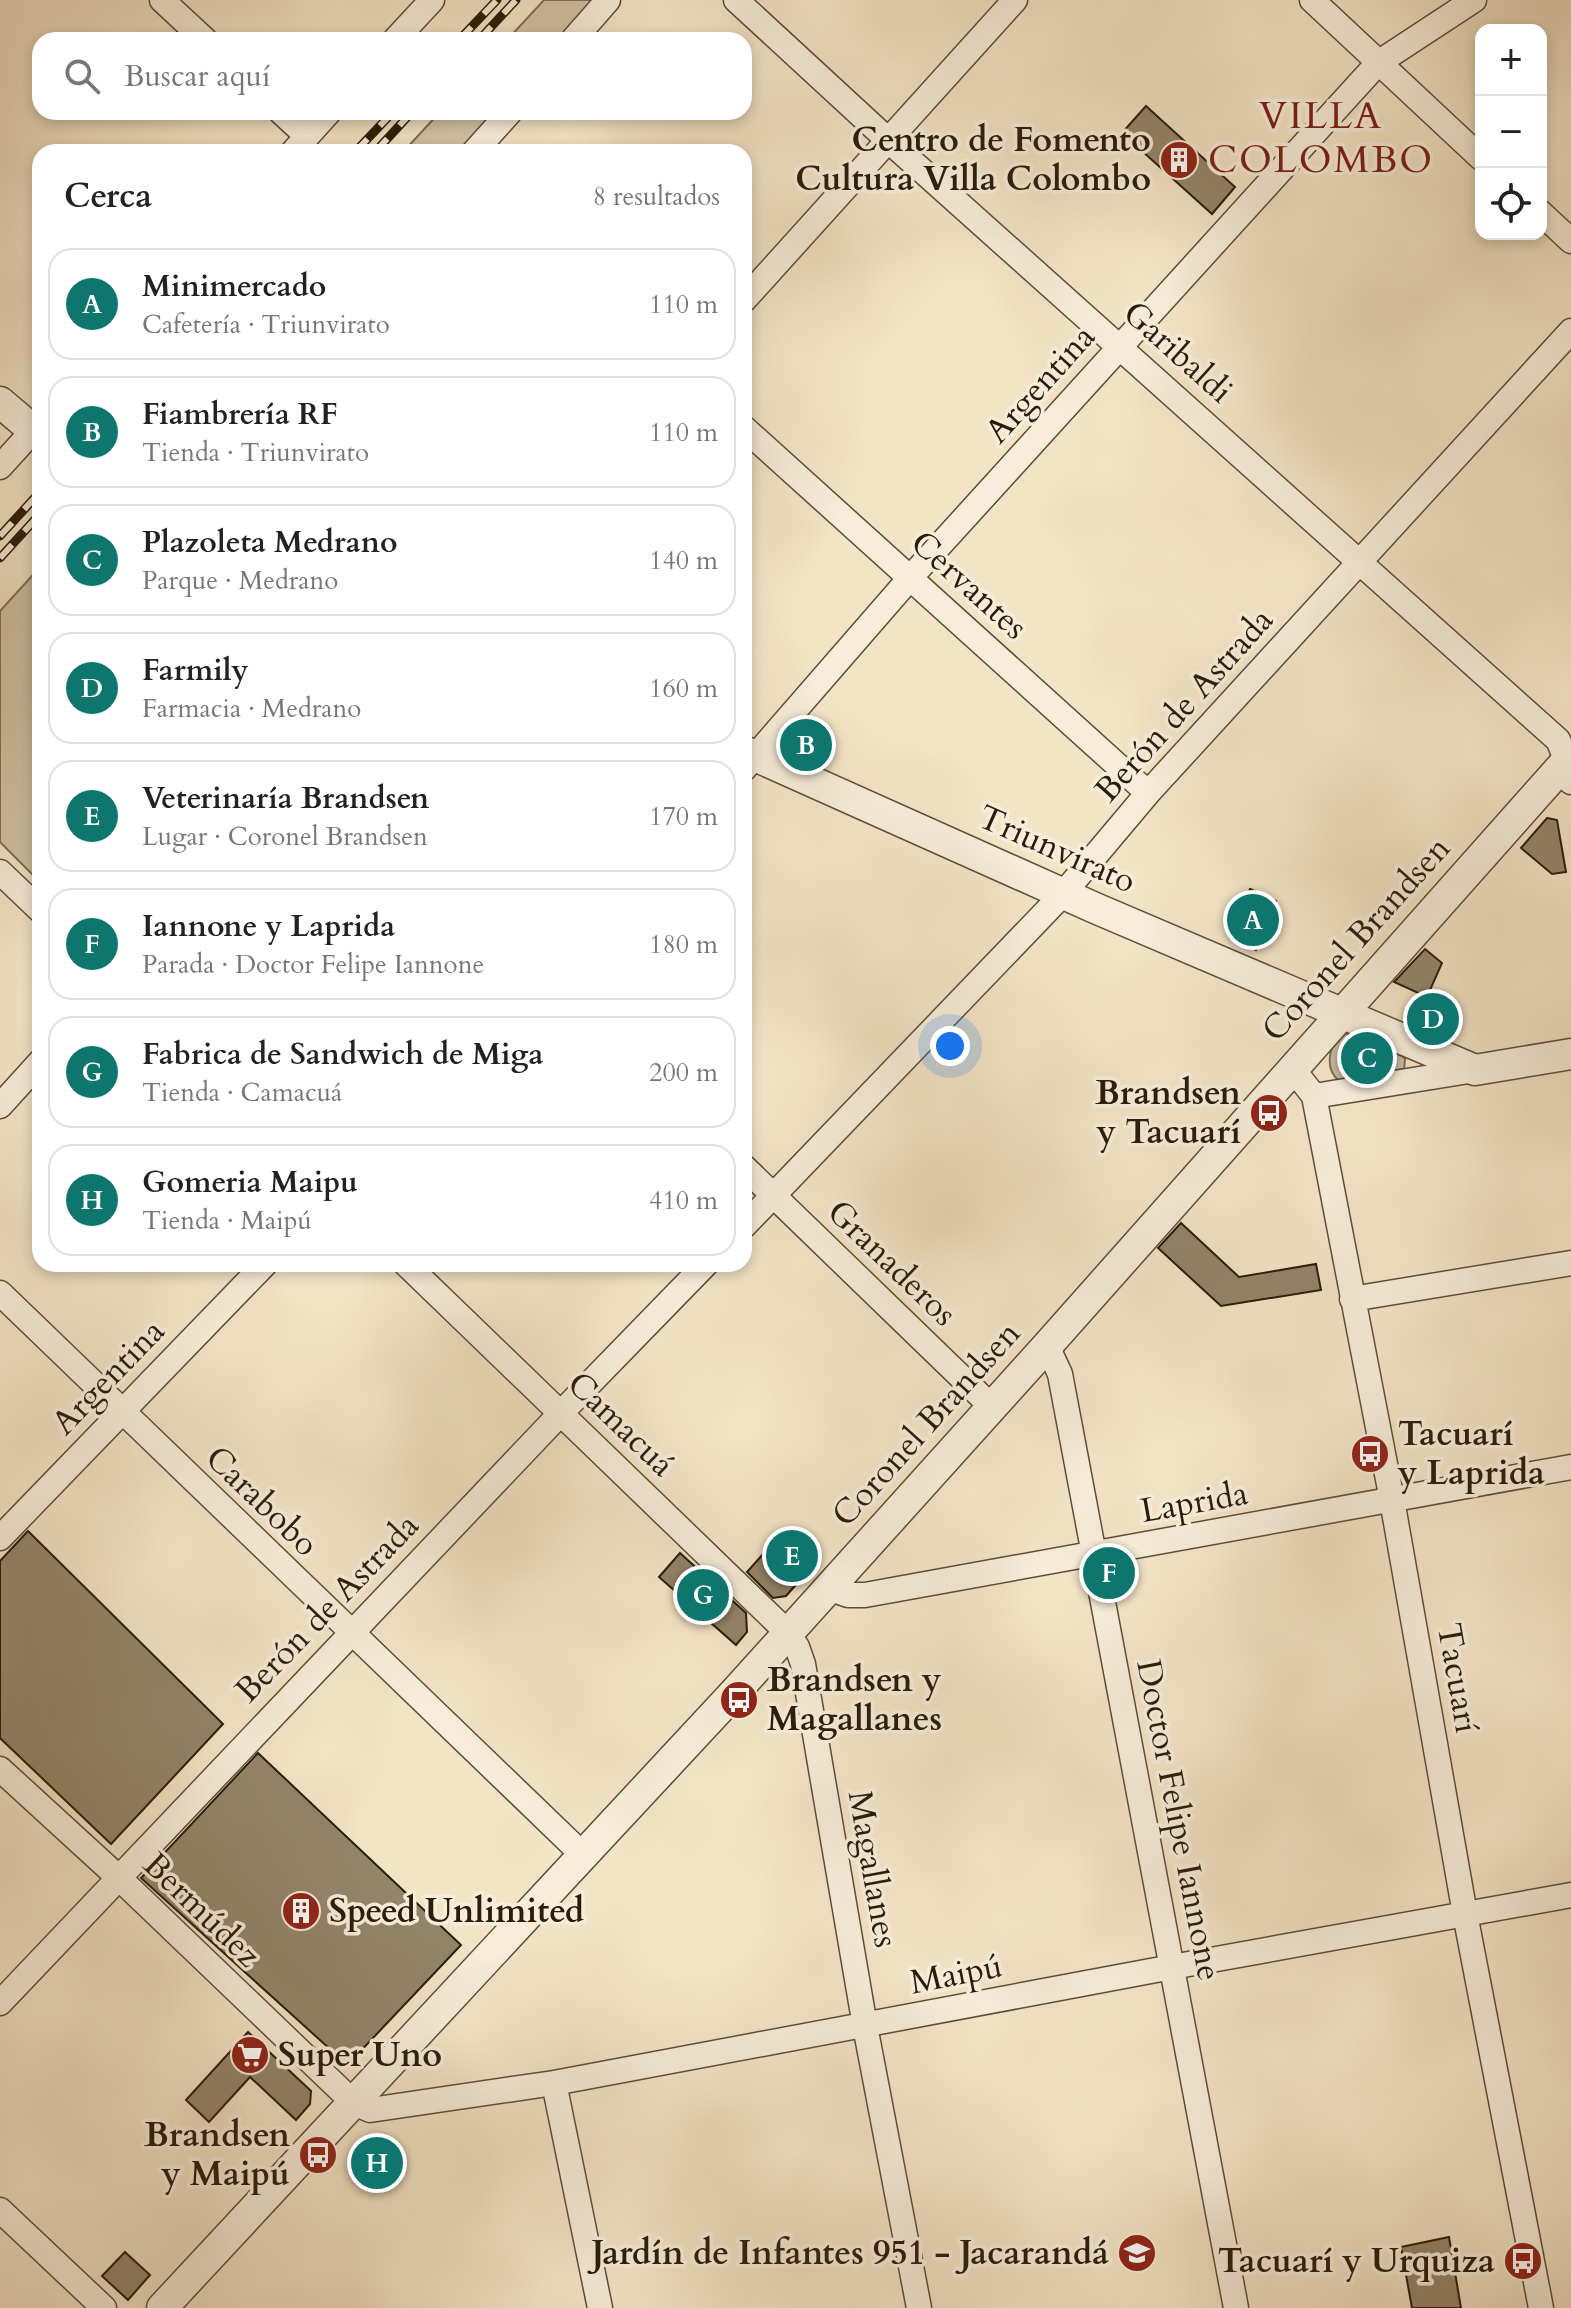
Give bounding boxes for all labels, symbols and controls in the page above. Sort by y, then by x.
map controls [1475,24,1547,240]
button: + [1475,24,1547,96]
search box [32,32,752,120]
icon: search [60,54,104,98]
text: Buscar aquí [124,56,270,97]
district label: VILLA COLOMBO [1208,90,1434,186]
button: − [1475,96,1547,168]
place label: Centro de Fomento Cultura Villa Colombo [795,117,1151,202]
building icon: Centro de Fomento Cultura Villa Colombo [1158,139,1200,181]
button: locate [1475,168,1547,240]
text: Cerca [64,173,152,219]
text: 8 resultados [593,179,720,214]
text: Minimercado [142,266,326,307]
text: A [82,287,102,322]
text: 110 m [649,287,718,322]
street label: Garibaldi [1113,290,1243,414]
text: Cafetería · Triunvirato [142,307,390,342]
street label: Argentina [974,315,1106,453]
text: Fiambrería RF [142,394,338,435]
text: B [83,415,101,450]
text: 110 m [649,415,718,450]
text: Tienda · Triunvirato [142,435,369,470]
street label: Cervantes [901,520,1037,650]
text: Plazoleta Medrano [142,522,398,563]
text: C [82,543,102,578]
text: 140 m [649,543,718,578]
text: Parque · Medrano [142,563,338,598]
street label: Berón de Astrada [1084,598,1284,812]
text: Farmily [142,650,249,691]
text: D [81,671,103,706]
text: 160 m [649,671,718,706]
text: Farmacia · Medrano [142,691,361,726]
pin: B [780,715,832,775]
text: Veterinaría Brandsen [142,778,429,819]
street label: Triunvirato [971,794,1143,904]
text: E [84,799,100,834]
text: 170 m [649,799,718,834]
text: Lugar · Coronel Brandsen [142,819,428,854]
street label: Coronel Brandsen [1251,826,1461,1052]
pin: A [1227,890,1279,950]
text: Iannone y Laprida [142,906,395,947]
text: F [84,927,100,962]
text: 180 m [649,927,718,962]
text: Parada · Doctor Felipe Iannone [142,947,484,982]
pin: D [1407,989,1459,1049]
your location [930,1026,970,1066]
pin: C [1341,1028,1393,1088]
text: Fabrica de Sandwich de Miga [142,1034,543,1075]
text: G [81,1055,103,1090]
text: 200 m [649,1055,718,1090]
place label: Brandsen y Tacuarí [1095,1070,1241,1155]
text: Tienda · Camacuá [142,1075,342,1110]
bus stop icon: Brandsen y Tacuarí [1248,1092,1290,1134]
text: Gomeria Maipu [142,1162,358,1203]
text: H [81,1183,103,1218]
text: 410 m [649,1183,718,1218]
street label: Granaderos [817,1190,967,1336]
text: Tienda · Maipú [142,1203,312,1238]
street label: Argentina [41,1309,175,1445]
street label: Coronel Brandsen [821,1311,1031,1537]
street label: Camacuá [557,1361,685,1487]
place label: Tacuarí y Laprida [1397,1411,1545,1496]
bus stop icon: Tacuarí y Laprida [1349,1433,1391,1475]
street label: Carabobo [195,1435,329,1567]
street label: Laprida [1137,1470,1252,1534]
street label: Berón de Astrada [225,1503,429,1713]
pin: E [766,1526,818,1586]
pin: F [1083,1543,1135,1603]
pin: G [677,1565,729,1625]
street label: Tacuarí [1426,1620,1490,1736]
street label: Doctor Felipe Iannone [1125,1656,1233,1984]
place label: Brandsen y Magallanes [767,1657,942,1742]
bus stop icon: Brandsen y Magallanes [718,1679,760,1721]
street label: Magallanes [837,1787,909,1951]
street label: Bermúdez [133,1842,271,1978]
place label: Speed Unlimited [329,1888,585,1934]
building icon: Speed Unlimited [280,1890,322,1932]
street label: Maipú [906,1943,1006,2005]
place label: Super Uno [278,2032,442,2078]
supermarket icon: Super Uno [229,2034,271,2076]
place label: Brandsen y Maipú [144,2112,290,2197]
pin: H [351,2133,403,2193]
bus stop icon: Brandsen y Maipú [297,2134,339,2176]
place label: Jardín de Infantes 951 - Jacarandá [587,2230,1109,2276]
school or university icon: Jardín de Infantes 951 - Jacarandá [1116,2232,1158,2274]
place label: Tacuarí y Urquiza [1218,2238,1495,2284]
bus stop icon: Tacuarí y Urquiza [1502,2240,1544,2282]

